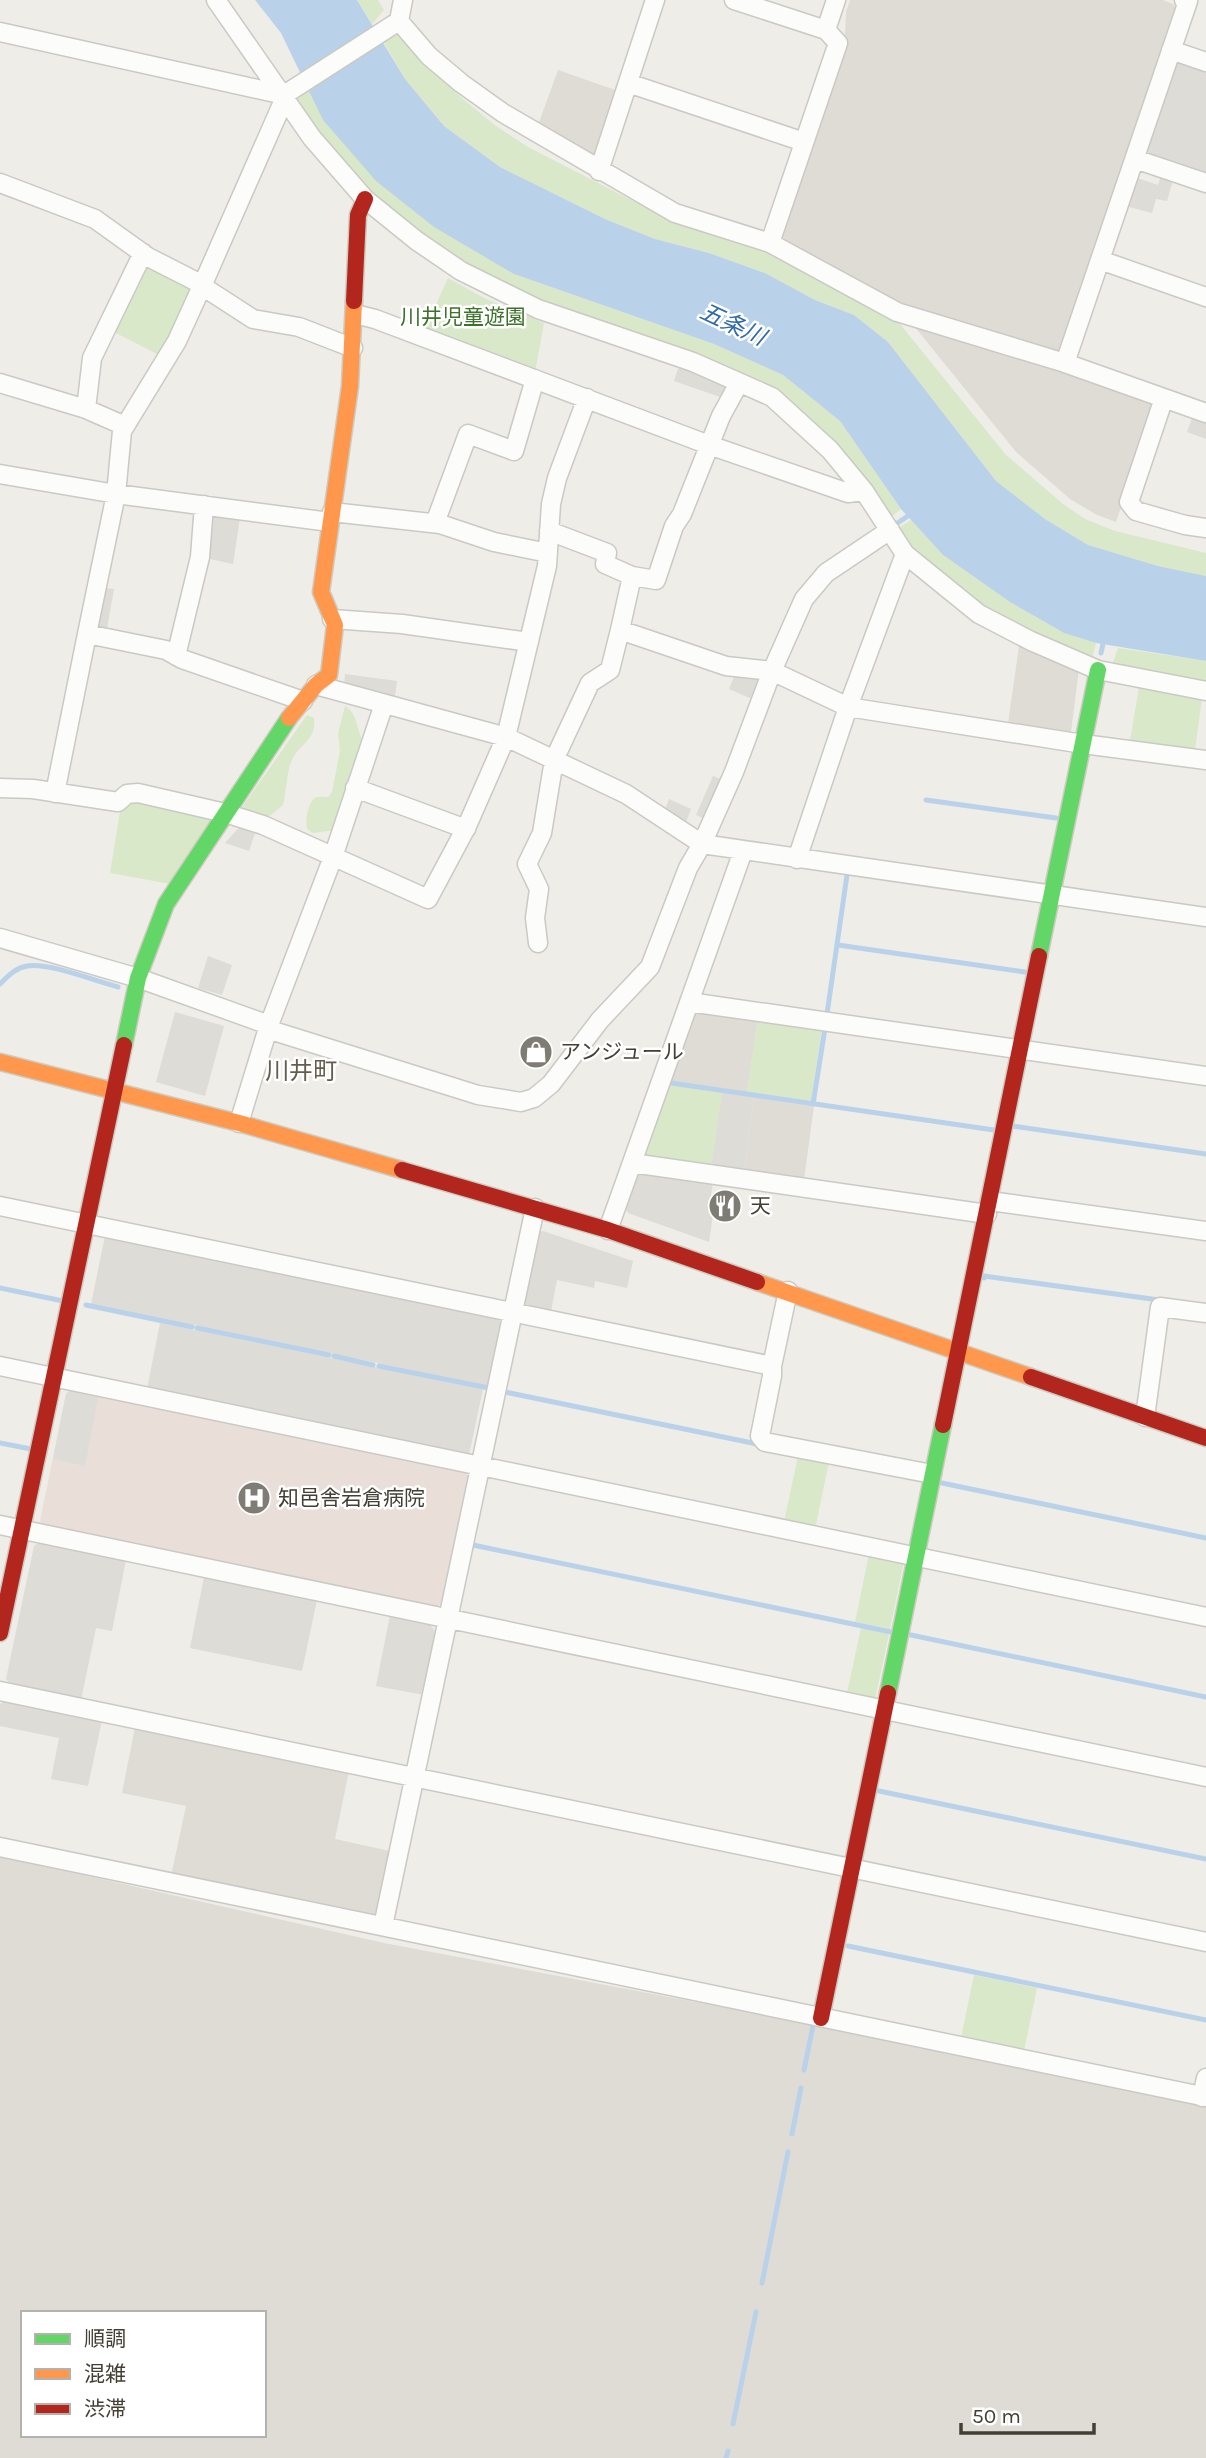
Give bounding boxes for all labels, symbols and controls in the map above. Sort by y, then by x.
water label: 五条川 [696,298,772,353]
park label: 川井児童遊園 [400,305,526,329]
shop icon: アンジュール [517,1033,555,1071]
place label: アンジュール [560,1040,684,1064]
district label: 川井町 [265,1057,337,1085]
restaurant icon: 天 [706,1187,744,1225]
place label: 天 [750,1194,771,1218]
hospital icon: 知邑舎岩倉病院 [235,1479,273,1517]
place label: 知邑舎岩倉病院 [278,1486,425,1510]
legend [21,2311,266,2437]
text: 順調 [84,2327,126,2351]
text: 混雑 [84,2362,126,2386]
scale bar [961,2392,1094,2436]
text: 渋滞 [84,2397,126,2421]
text: 50 m [972,2404,1021,2428]

